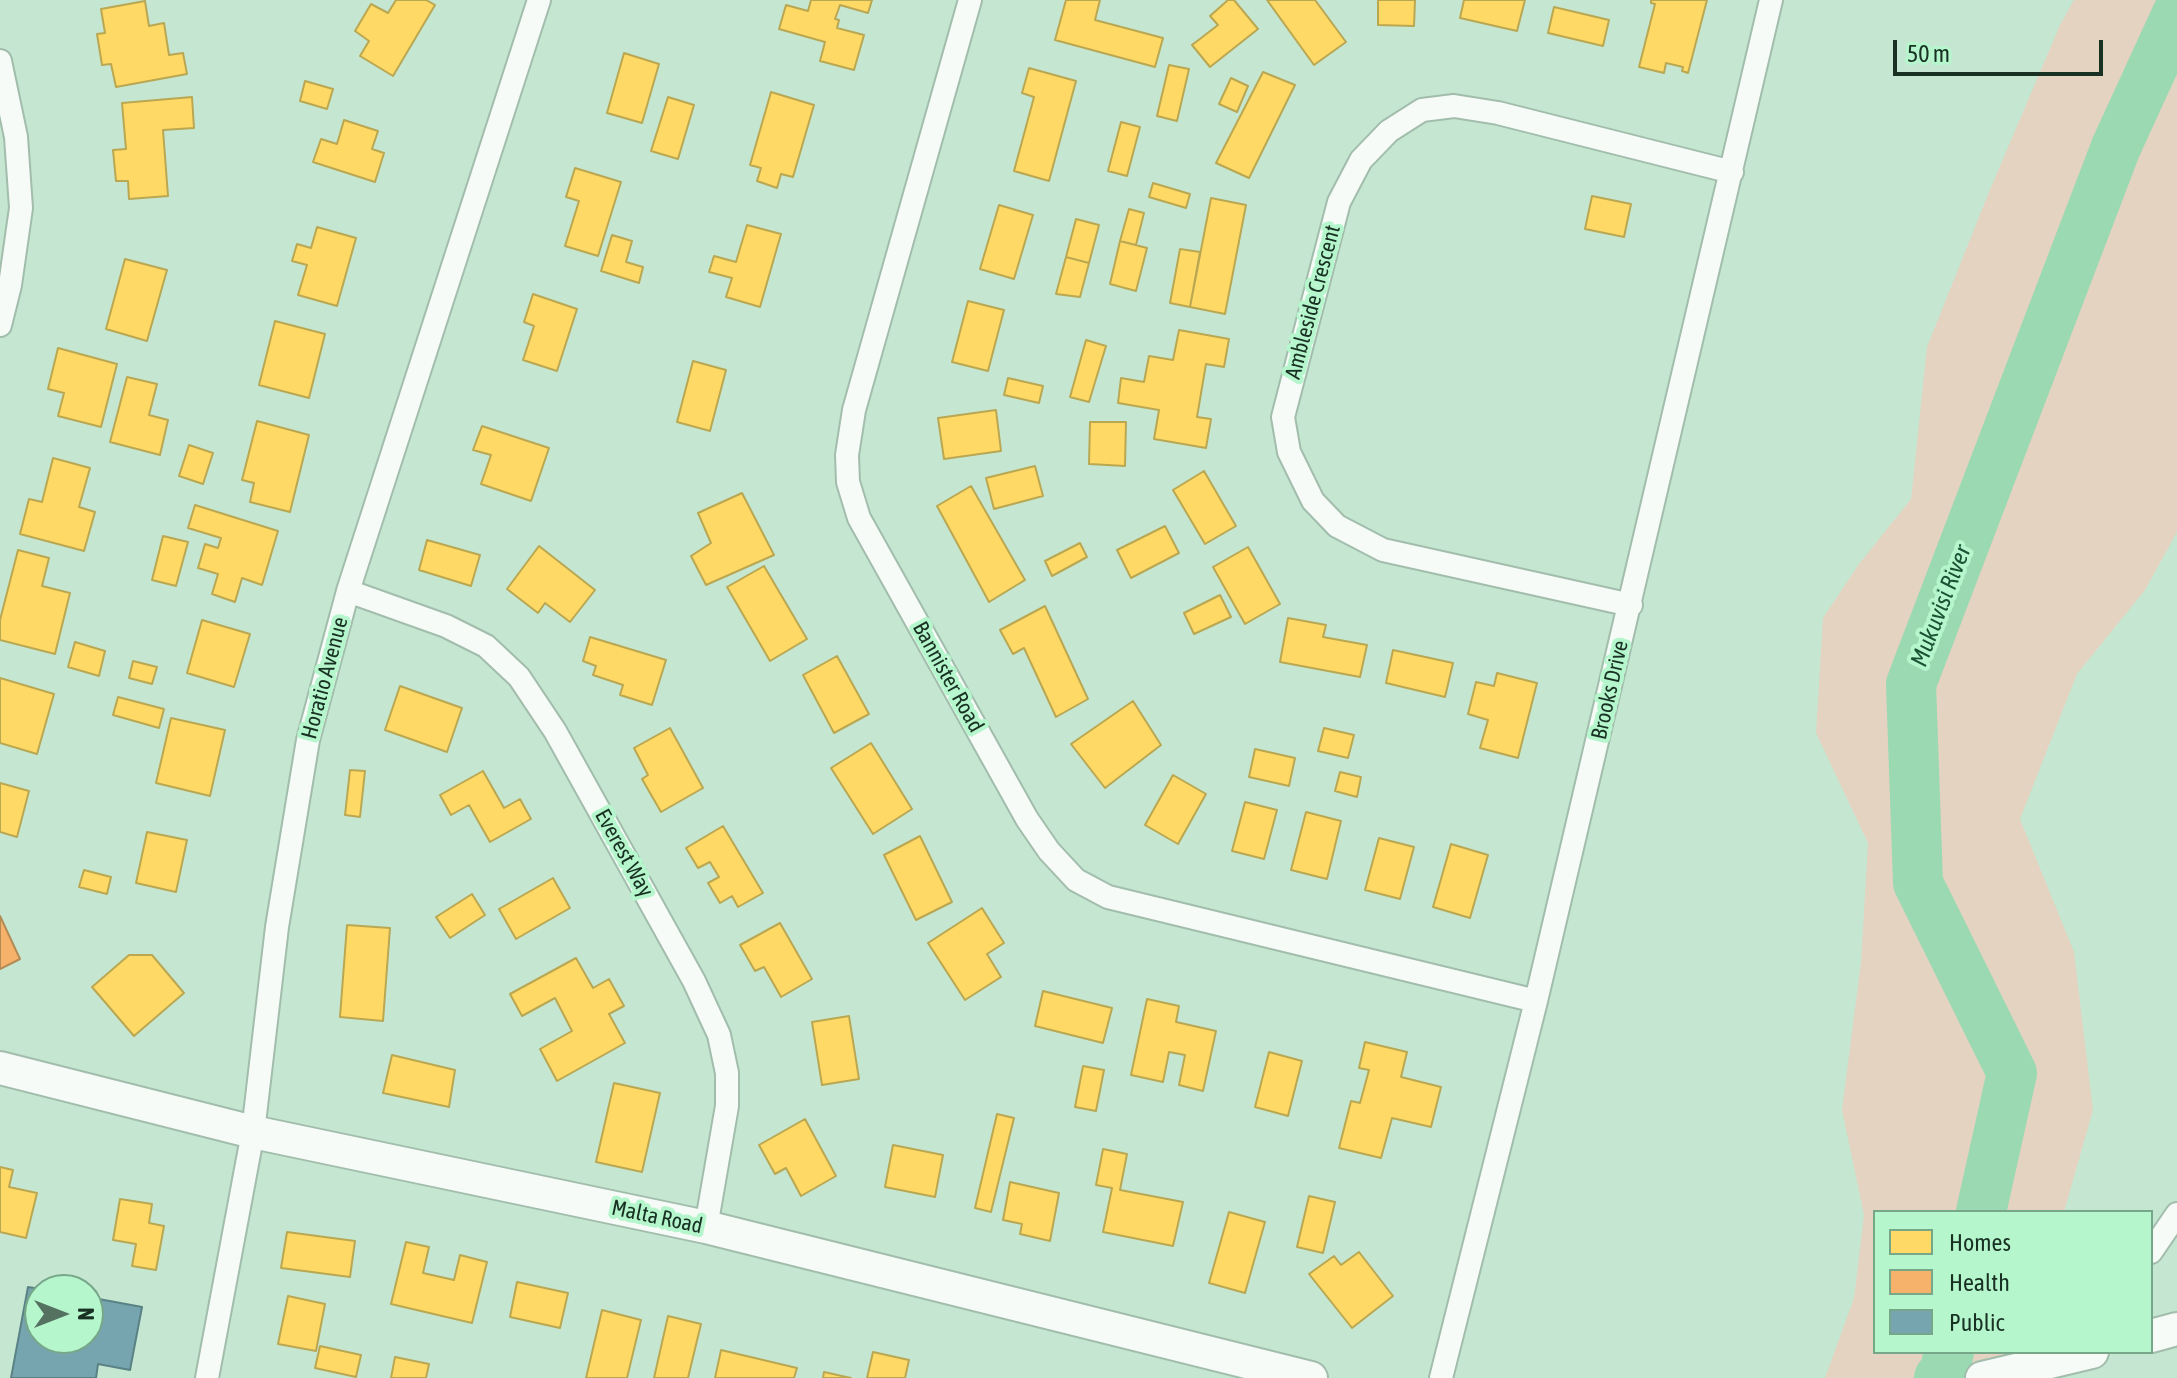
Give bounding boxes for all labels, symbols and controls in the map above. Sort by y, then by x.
scale bar [1897,24,2107,74]
text: 50 m [1907,40,1950,67]
street label: Ambleside Crescent [1280,222,1346,382]
water label: Mukuvisi River [1905,541,1977,671]
street label: Horatio Avenue [296,614,354,742]
street label: Bannister Road [907,617,989,737]
street label: Brooks Drive [1586,638,1634,742]
street label: Everest Way [589,804,659,902]
street label: Malta Road [609,1194,705,1240]
legend [1873,1210,2153,1354]
text: Homes [1949,1229,2011,1256]
text: Health [1949,1269,2010,1296]
north arrow [24,1274,104,1354]
text: N [73,1308,99,1320]
text: Public [1949,1309,2005,1336]

